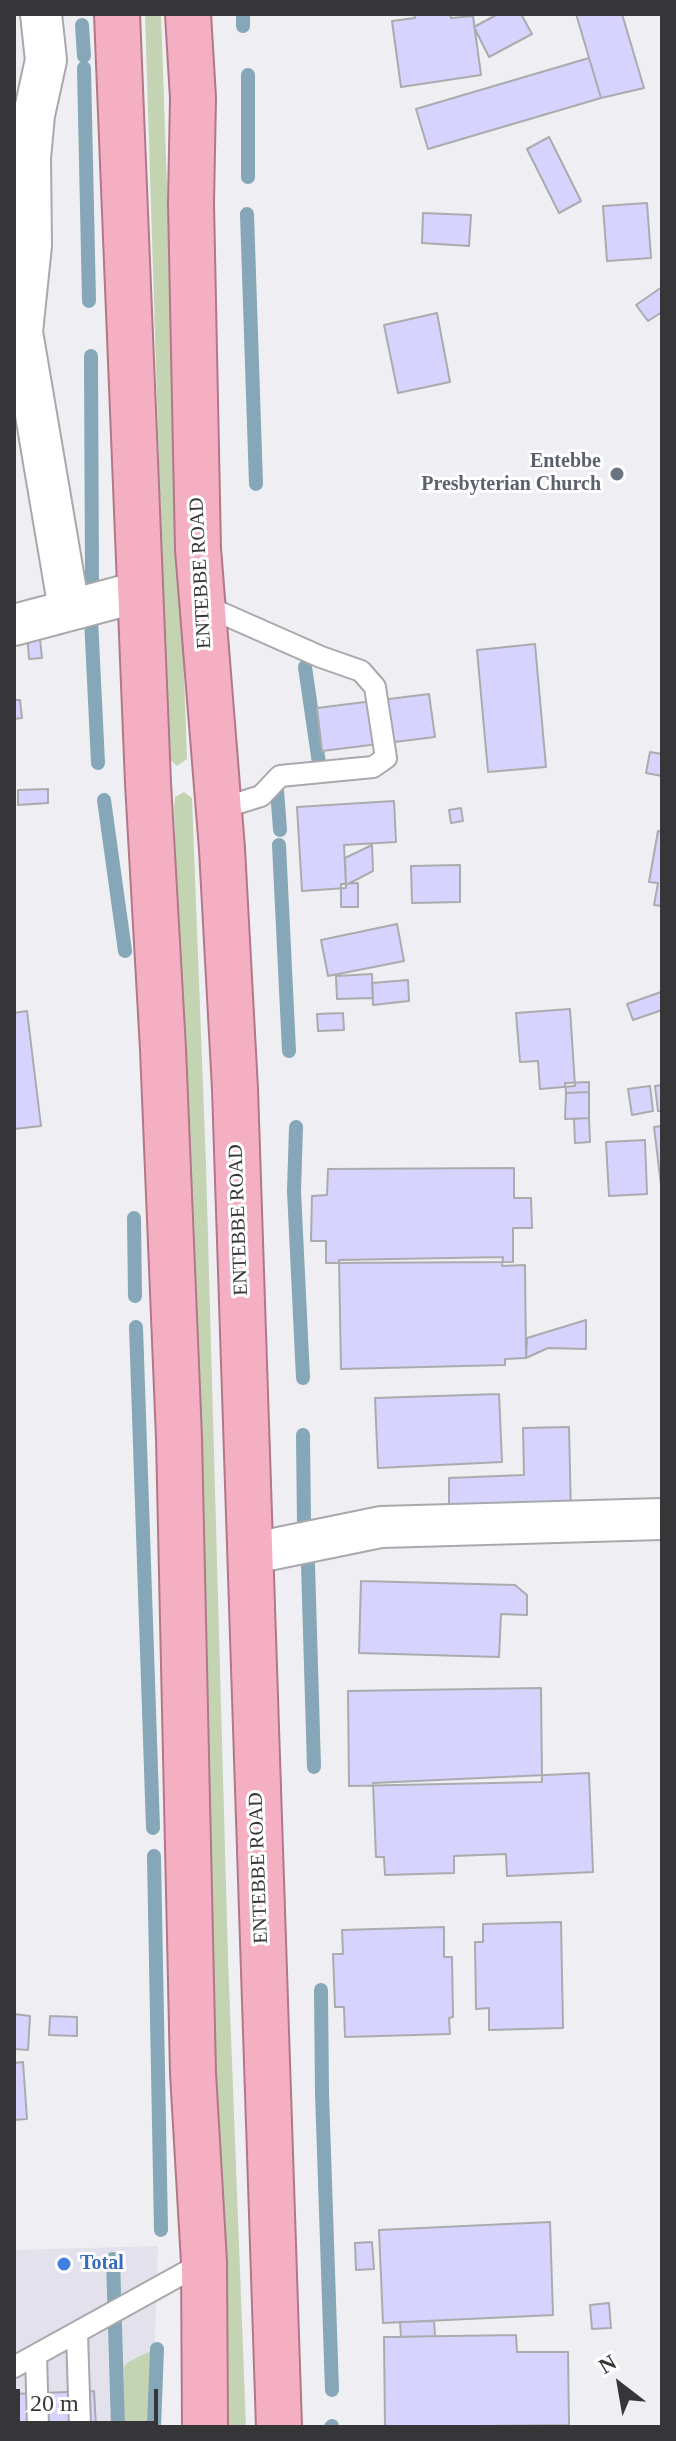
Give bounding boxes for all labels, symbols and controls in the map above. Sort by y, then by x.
place label: Entebbe Presbyterian Church [421,450,601,497]
marker: Entebbe Presbyterian Church [608,465,626,483]
street label: ENTEBBE ROAD [185,497,217,649]
street label: ENTEBBE ROAD [224,1144,254,1296]
street label: ENTEBBE ROAD [244,1792,274,1944]
place label: Total [80,2252,124,2276]
marker: Total [55,2255,73,2273]
north arrow [580,2345,660,2425]
text: N [594,2349,621,2379]
scale bar [20,2373,162,2423]
text: 20 m [30,2390,79,2416]

